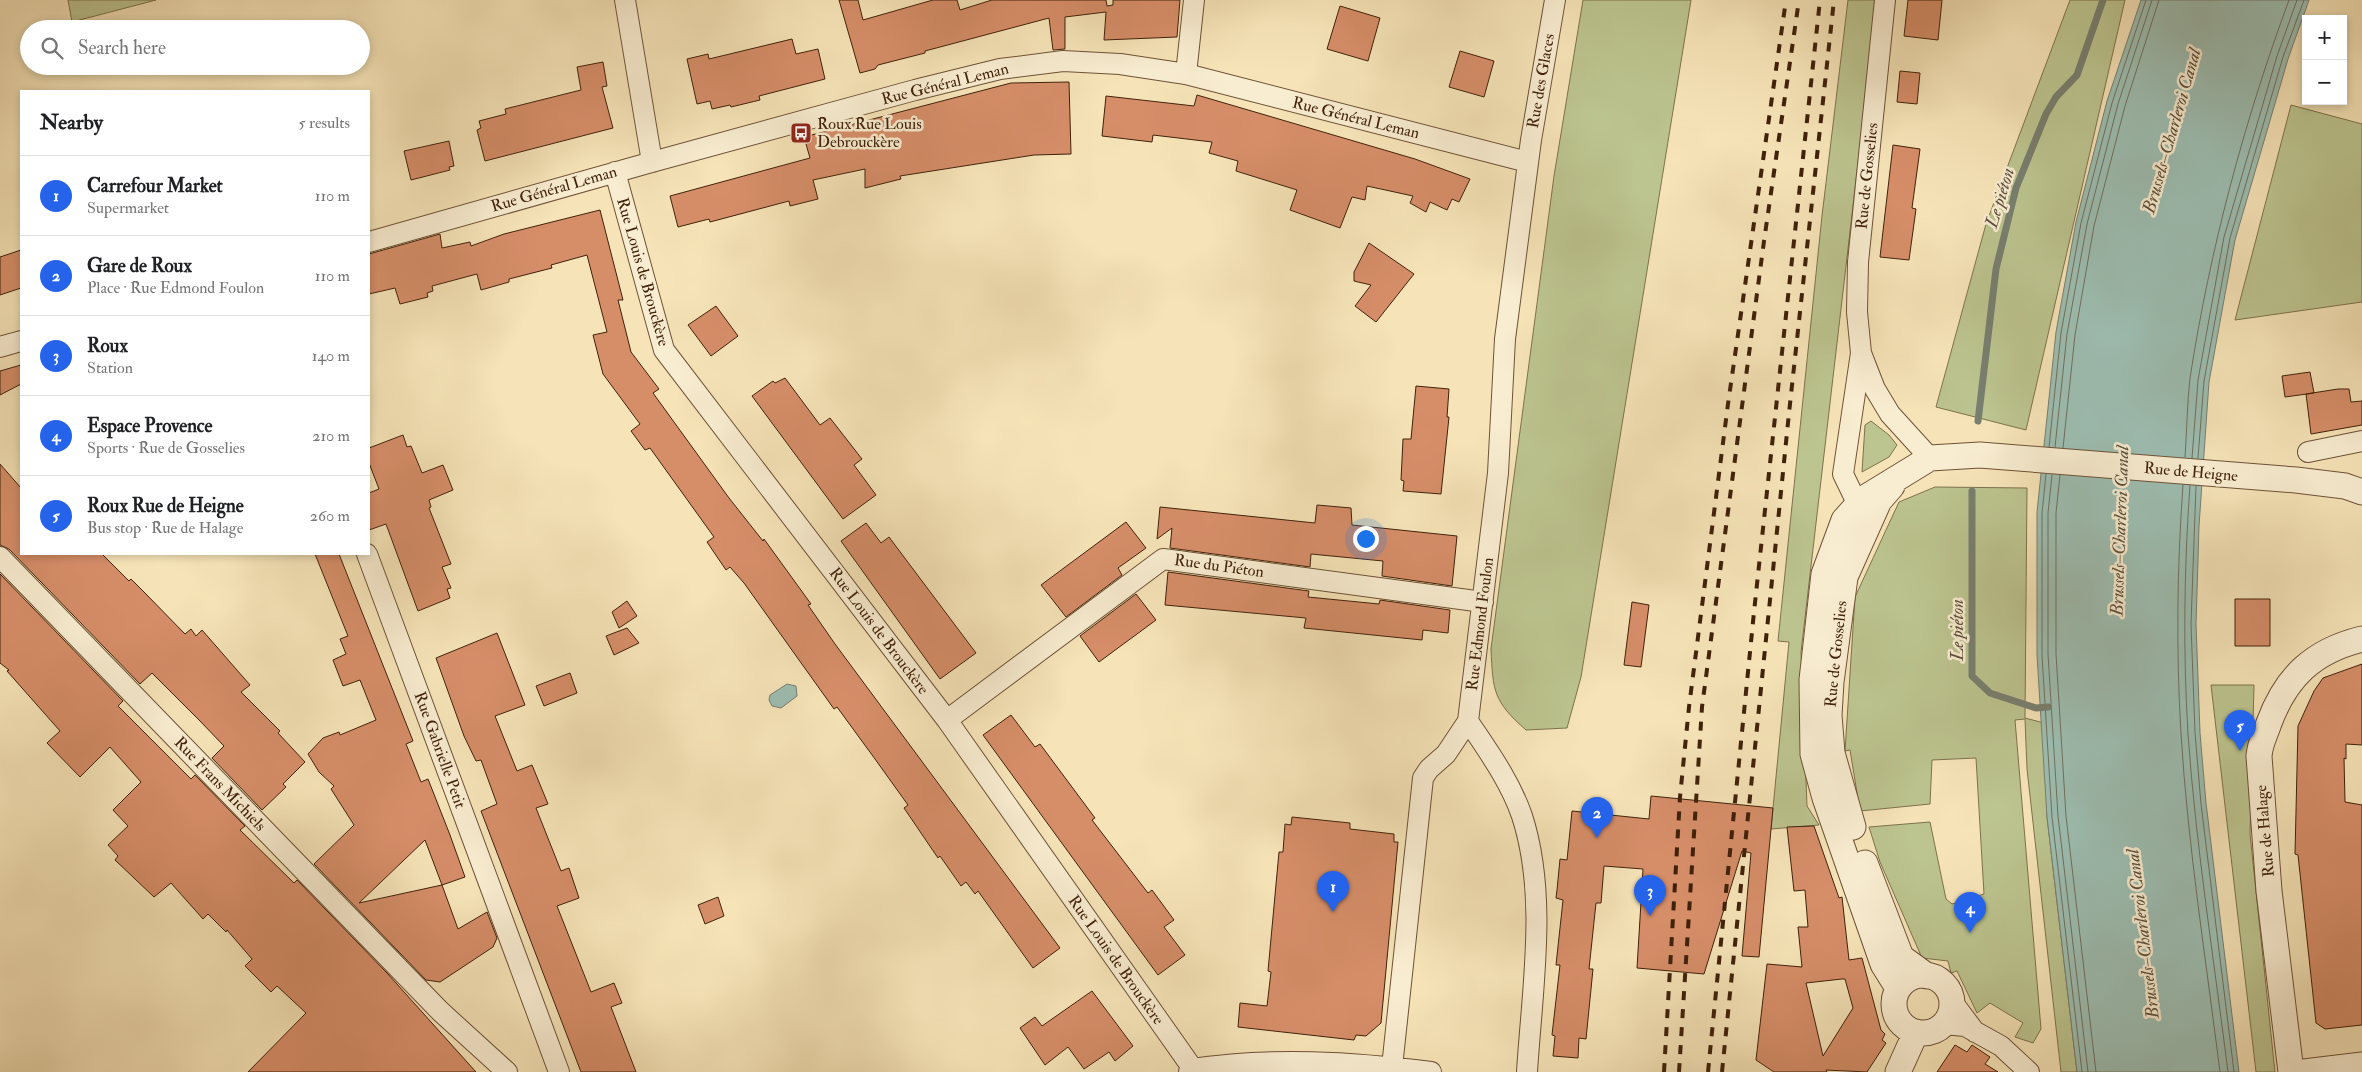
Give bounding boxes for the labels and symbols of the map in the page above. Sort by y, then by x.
street label: Rue des Glaces [1523,32,1559,130]
water label: Brussels–Charleroi Canal [2137,44,2207,217]
street label: Rue Général Leman [879,59,1011,109]
street label: Rue Général Leman [1290,93,1422,143]
place label: Roux Rue Louis Debrouckère [817,114,922,152]
bus stop icon: Roux Rue Louis Debrouckère [789,121,813,145]
street label: Rue de Gosselies [1851,122,1883,230]
street label: Rue Général Leman [489,161,619,217]
water label: Le piéton [1980,165,2020,232]
street label: Rue Louis de Brouckère [612,195,674,349]
water label: Brussels–Charleroi Canal [2105,444,2135,618]
street label: Rue de Heigne [2143,458,2239,486]
your location [1353,526,1379,552]
street label: Rue du Piéton [1173,550,1265,582]
street label: Rue Edmond Foulon [1462,556,1498,692]
street label: Rue Louis de Brouckère [825,564,933,699]
water label: Le piéton [1946,599,1969,662]
street label: Rue de Gosselies [1820,600,1852,708]
street label: Rue Gabrielle Petit [410,689,470,811]
pin: 5 [2224,710,2256,751]
street label: Rue Frans Michiels [170,732,270,836]
street label: Rue de Halage [2251,784,2279,878]
pin: 2 [1581,797,1613,838]
water label: Brussels–Charleroi Canal [2121,846,2165,1021]
pin: 1 [1317,871,1349,912]
pin: 3 [1634,875,1666,916]
street label: Rue Louis de Brouckère [1064,891,1168,1029]
pin: 4 [1954,892,1986,933]

